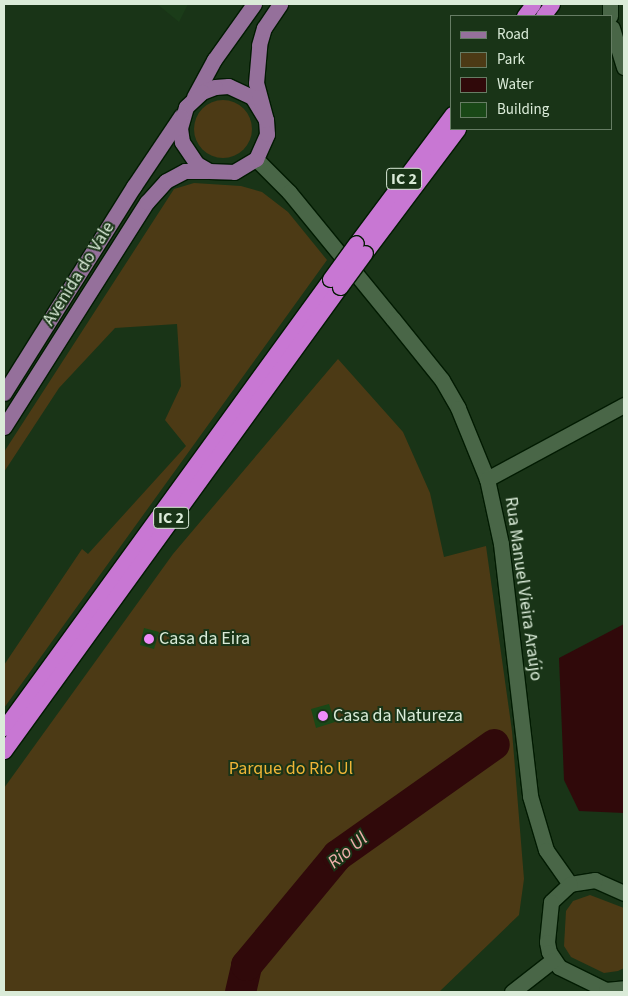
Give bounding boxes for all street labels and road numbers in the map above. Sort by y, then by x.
road number: IC 2 [385,165,423,192]
street label: Avenida do Vale [38,218,120,330]
street label: Rua Manuel Vieira Araújo [499,495,547,683]
road number: IC 2 [152,504,190,532]

